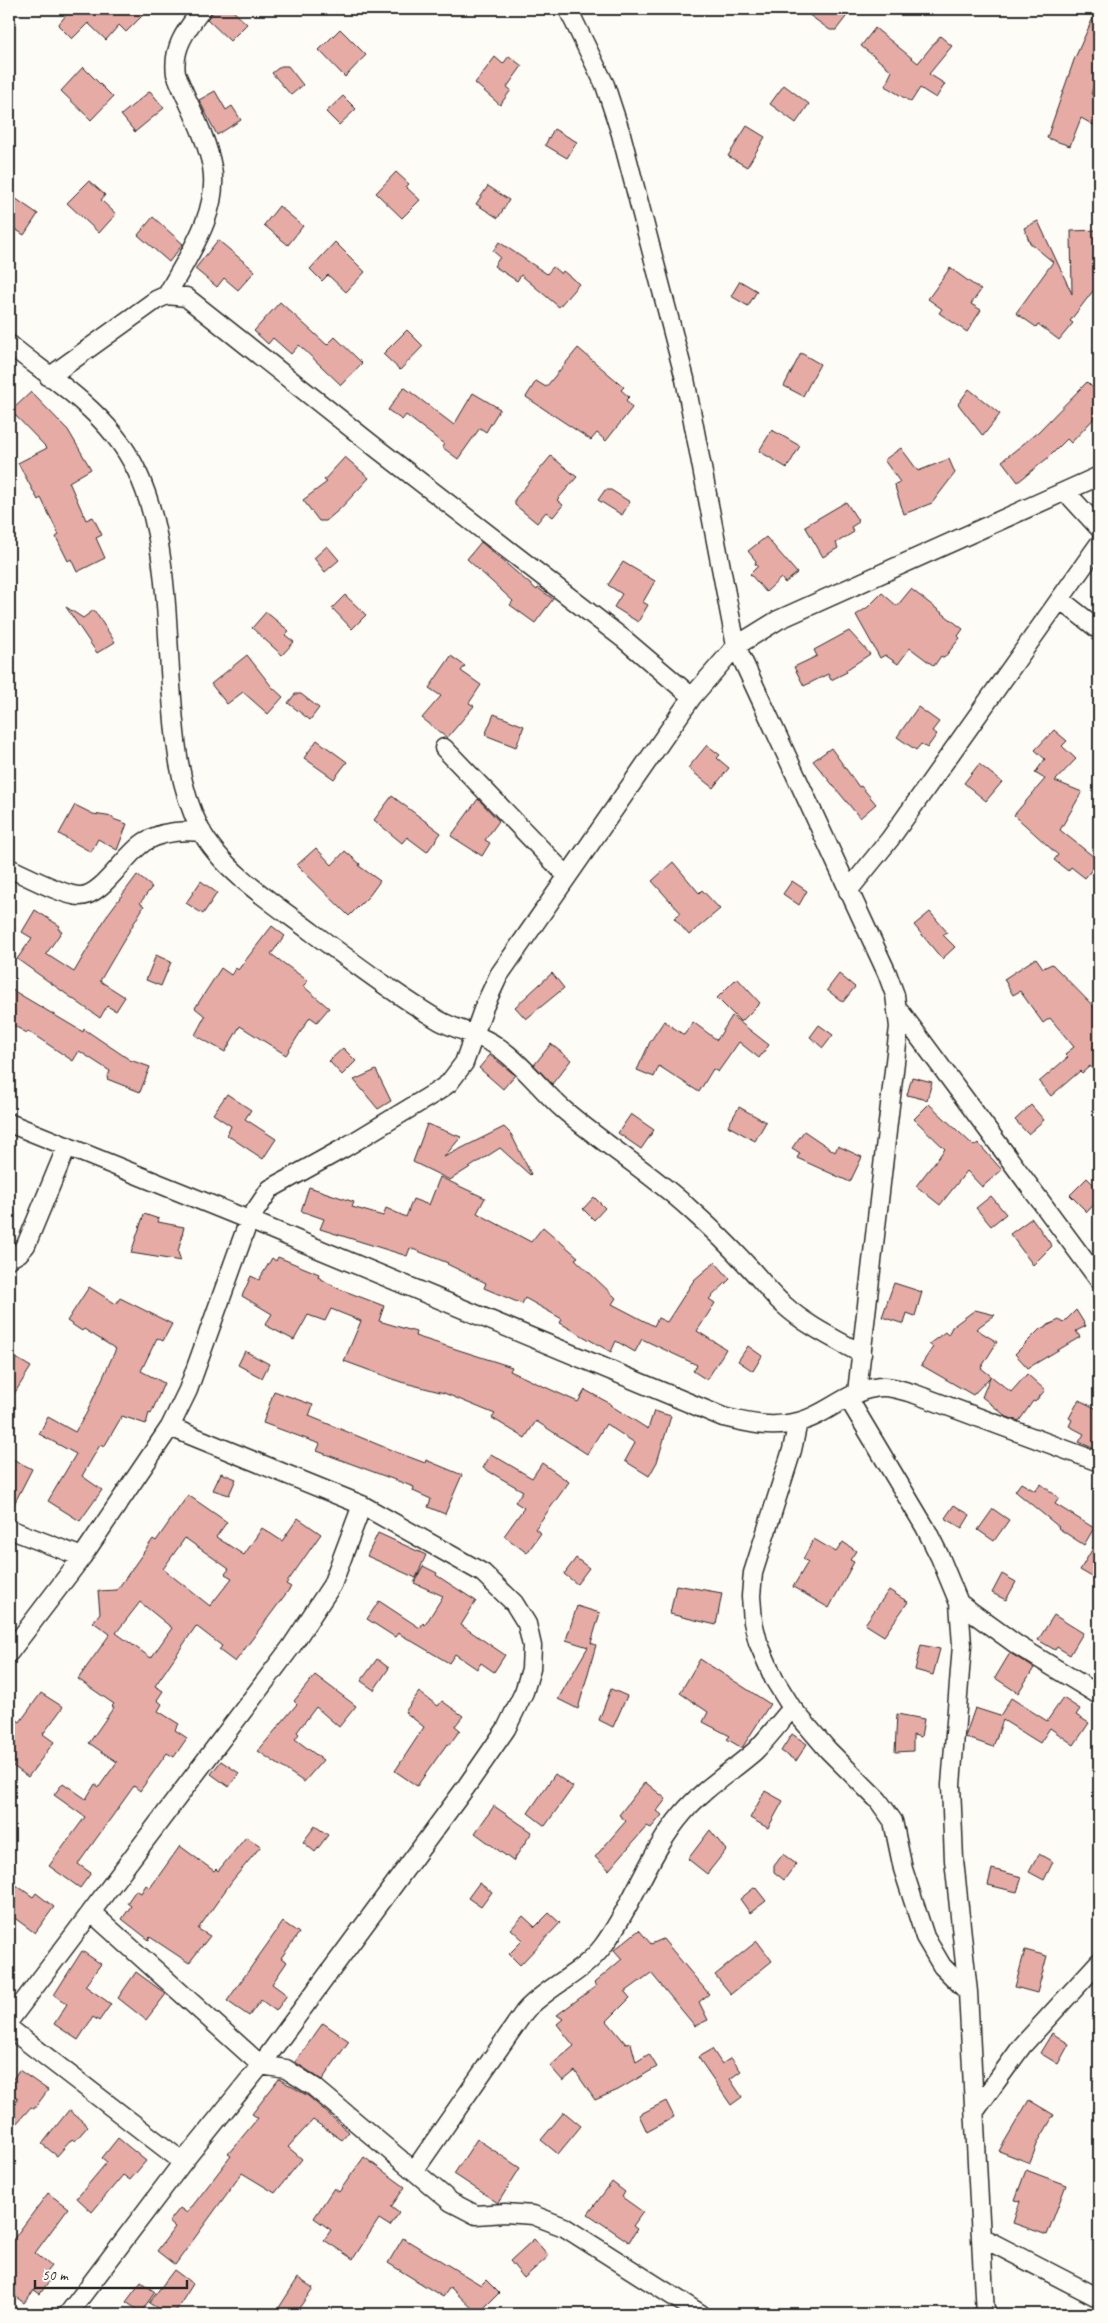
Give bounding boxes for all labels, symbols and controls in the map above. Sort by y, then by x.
scale bar [35,2258,188,2290]
text: 50 m [42,2266,69,2285]

